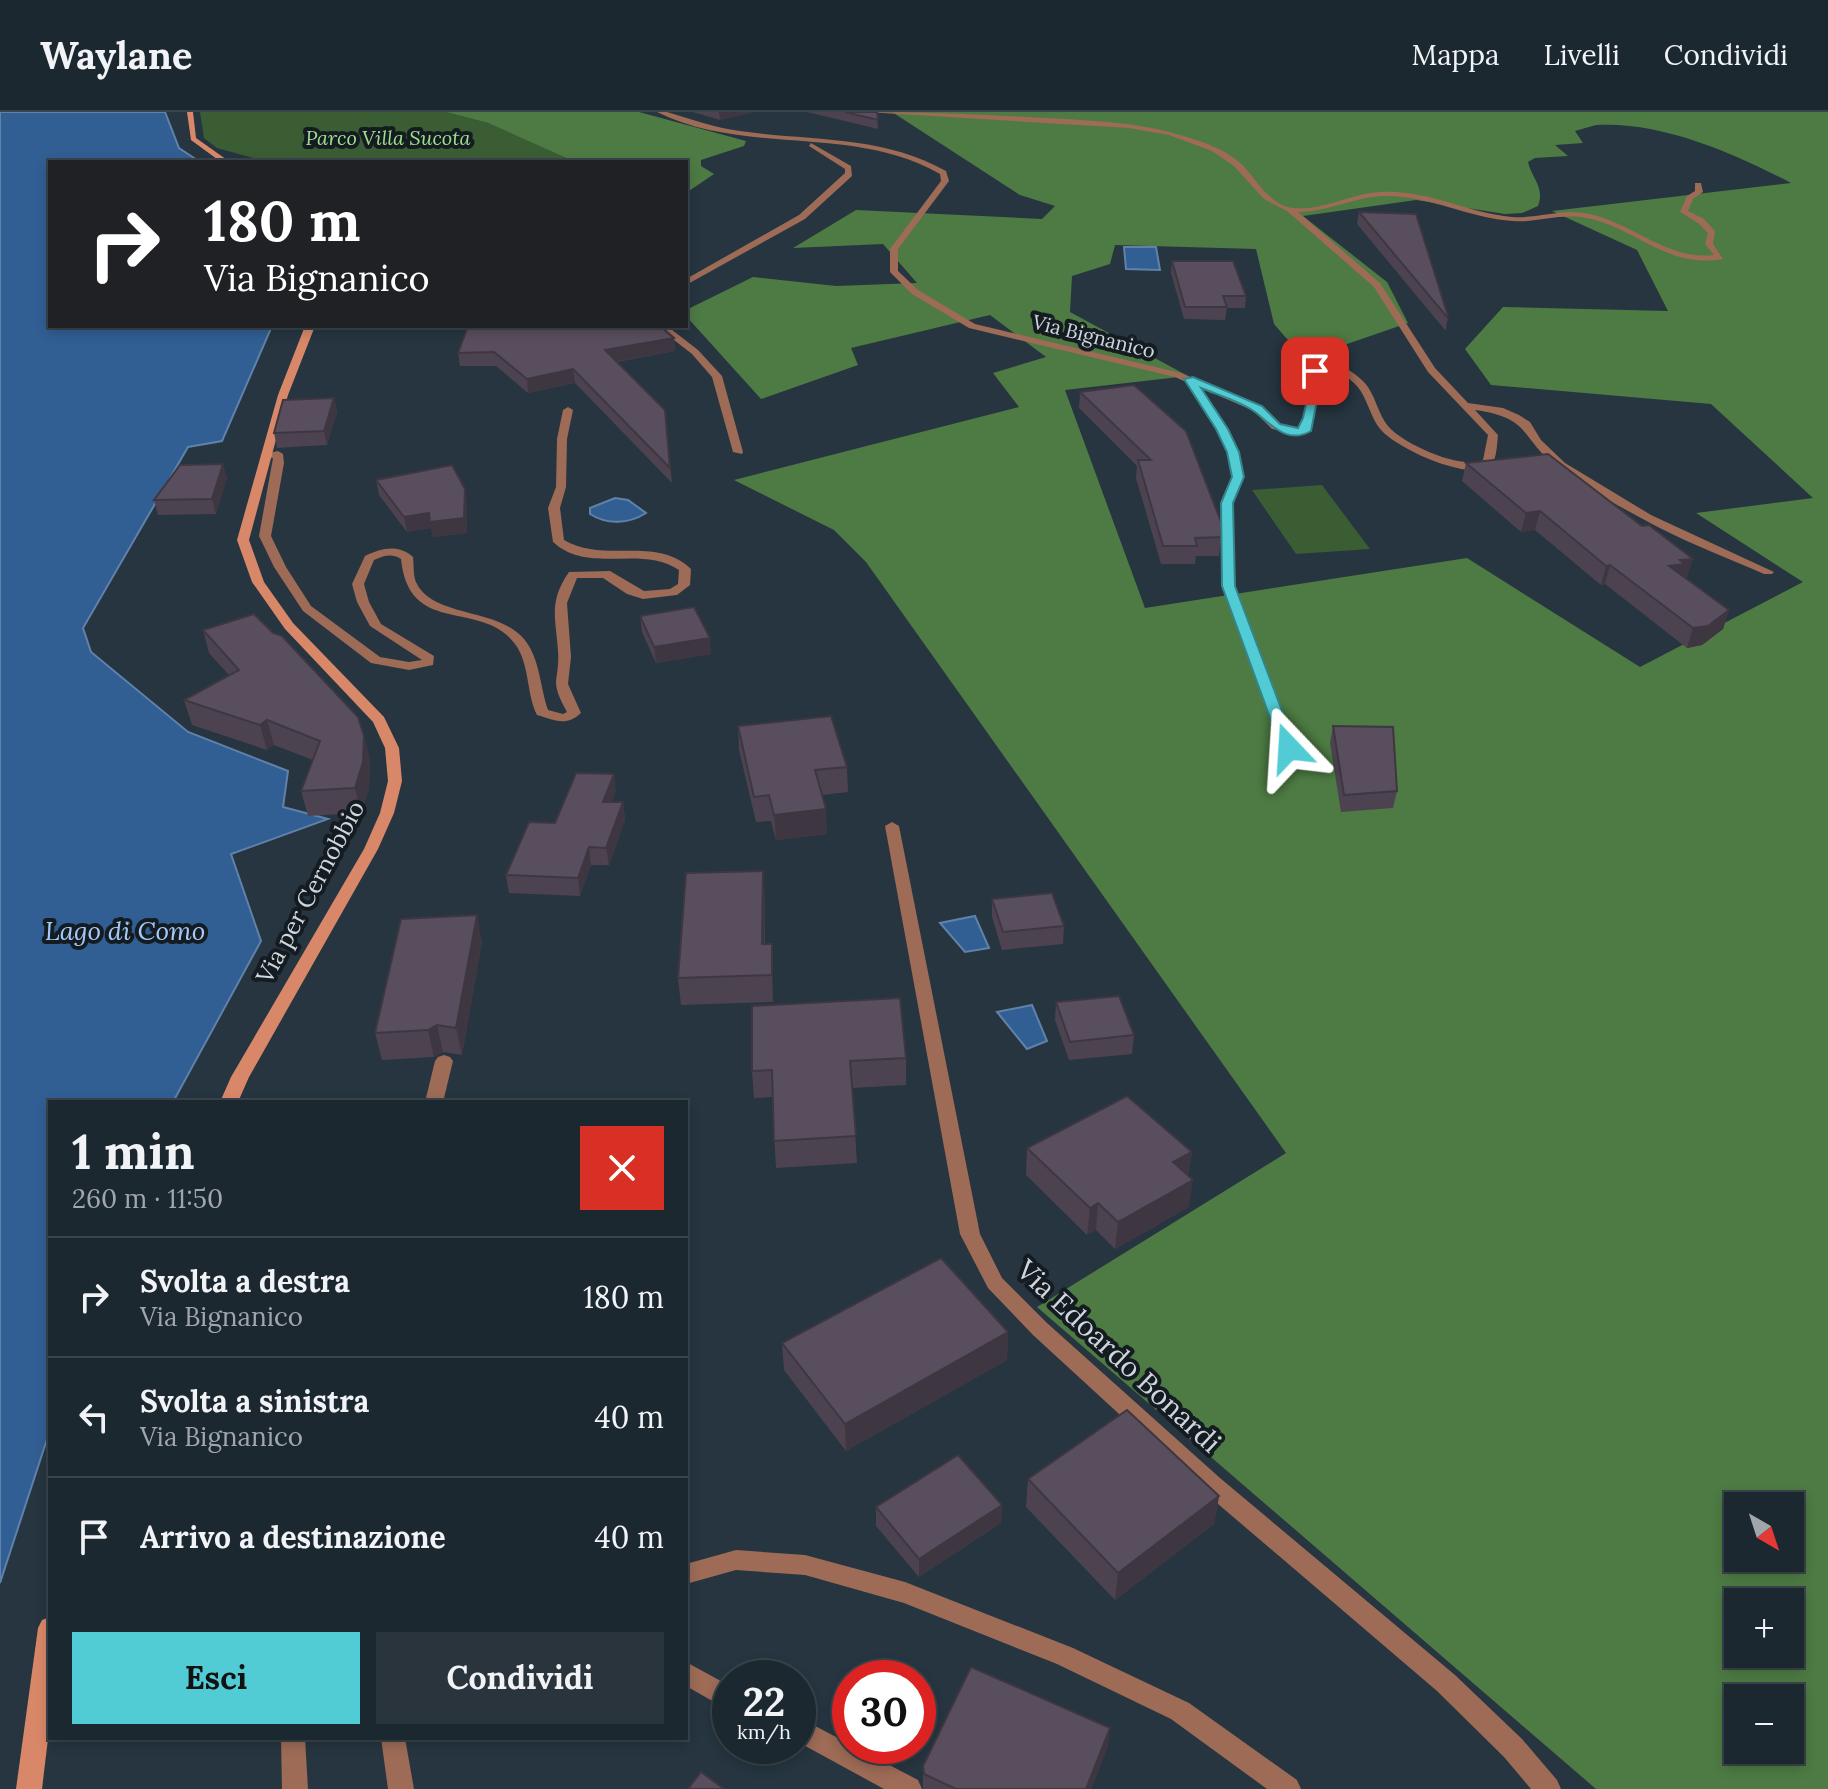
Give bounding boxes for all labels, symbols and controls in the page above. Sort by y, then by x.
text: Waylane [40,31,192,79]
text: Mappa [1411,37,1499,73]
text: Livelli [1543,37,1620,73]
text: Condividi [1664,37,1788,73]
park label: Parco Villa Sucota [306,125,471,150]
text: 180 m [204,185,361,256]
icon: right [72,192,176,296]
text: Via Bignanico [204,255,430,301]
street label: Via Bignanico [1029,308,1158,363]
pin [1281,337,1349,405]
icon: arrive [1293,349,1337,393]
position arrow [1247,706,1331,790]
street label: Via per Cernobbio [248,795,371,989]
water label: Lago di Como [45,914,205,947]
text: 1 min [72,1121,195,1182]
button: close [580,1126,664,1210]
text: 260 m · 11:50 [72,1182,223,1215]
street label: Via Edoardo Bonardi [1008,1251,1229,1460]
text: Svolta a destra [140,1262,350,1300]
icon: right [72,1275,116,1319]
text: 180 m [583,1278,664,1316]
text: Via Bignanico [140,1300,303,1333]
text: Svolta a sinistra [140,1382,369,1420]
icon: left [72,1395,116,1439]
text: 40 m [594,1398,664,1436]
text: Via Bignanico [140,1420,303,1453]
north arrow [1724,1492,1804,1572]
map controls [1724,1492,1804,1764]
icon: arrive [72,1515,116,1559]
text: Arrivo a destinazione [140,1518,446,1556]
text: 40 m [594,1518,664,1556]
button: + [1724,1588,1804,1668]
button: Esci [72,1632,360,1724]
button: Condividi [376,1632,664,1724]
speed limit sign: 30 [832,1660,936,1764]
text: 22 [743,1676,785,1727]
button: − [1724,1684,1804,1764]
text: km/h [737,1719,791,1744]

